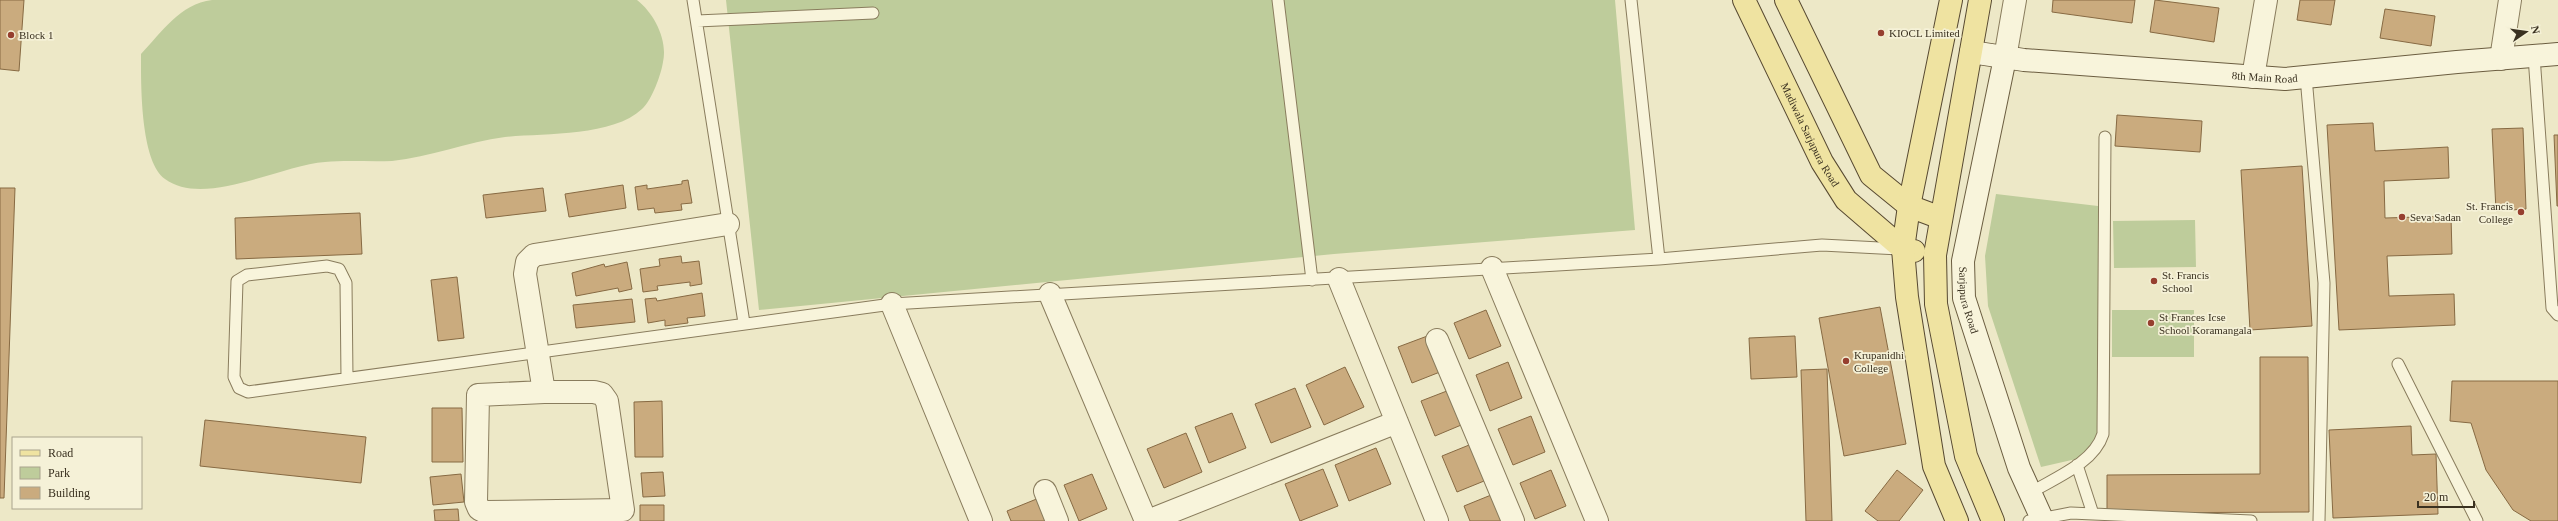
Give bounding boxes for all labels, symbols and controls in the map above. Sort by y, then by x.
north arrow [2506,12,2546,52]
text: N [2529,25,2542,35]
place label: KIOCL Limited [1889,27,1960,39]
marker: KIOCL Limited [1876,28,1886,38]
place label: Block 1 [19,29,54,41]
marker: Block 1 [6,30,16,40]
street label: 8th Main Road [2231,69,2299,85]
street label: Madiwala Sarjapura Road [1779,81,1842,189]
place label: St. Francis College [2466,200,2513,225]
marker: St. Francis College [2516,207,2526,217]
place label: Seva Sadan [2410,211,2462,223]
marker: Seva Sadan [2397,212,2407,222]
street label: Sarjapura Road [1957,266,1981,335]
place label: St. Francis School [2162,269,2209,294]
marker: St. Francis School [2149,276,2159,286]
place label: St Frances Icse School Koramangala [2159,311,2252,336]
marker: St Frances Icse School Koramangala [2146,318,2156,328]
place label: Krupanidhi College [1854,349,1904,374]
marker: Krupanidhi College [1841,356,1851,366]
legend [12,437,142,509]
text: Road [48,446,73,460]
text: Park [48,466,70,480]
scale bar [2418,483,2474,509]
text: Building [48,486,90,500]
text: 20 m [2424,490,2449,504]

